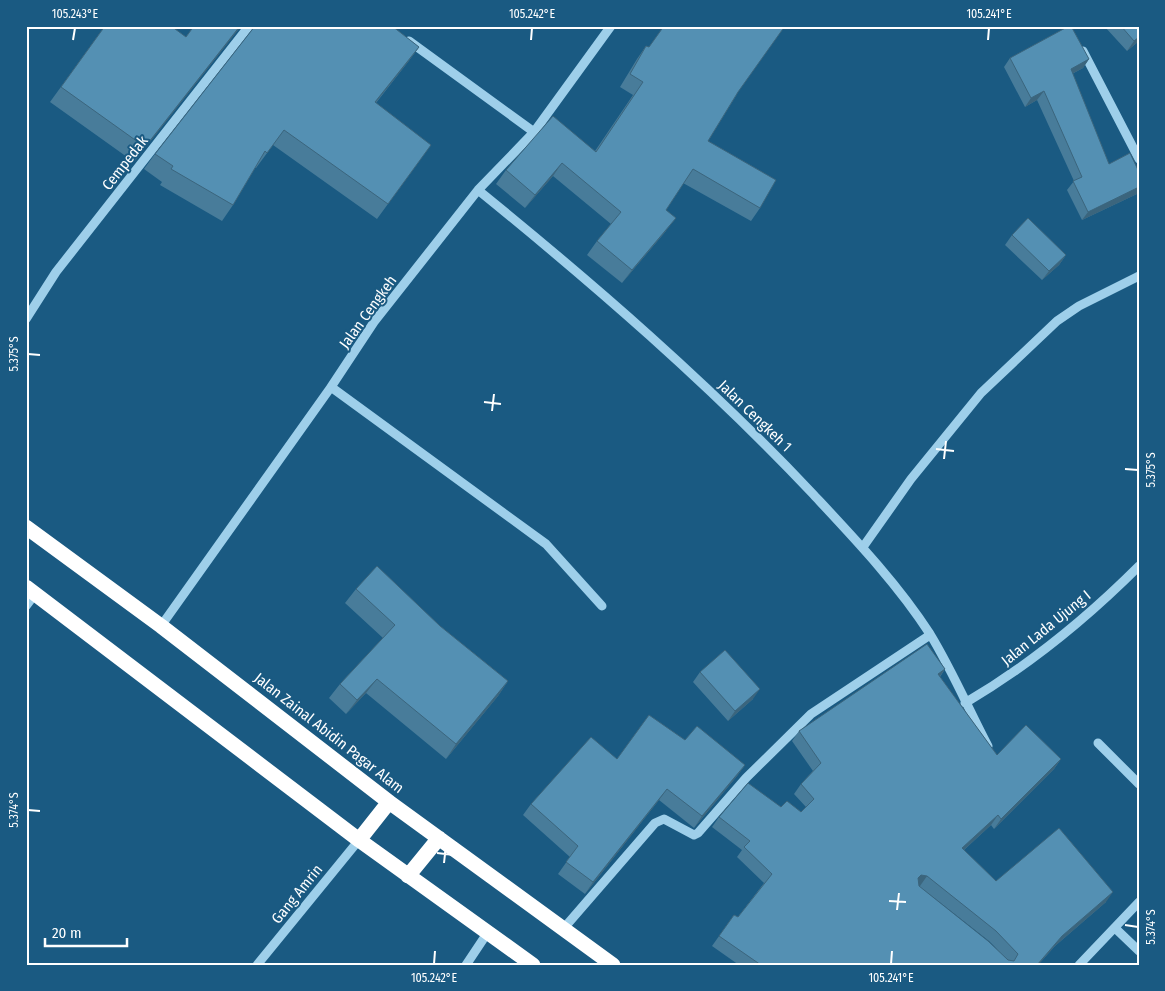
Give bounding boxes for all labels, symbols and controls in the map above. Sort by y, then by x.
text: 105.243°E [52,7,99,21]
text: 105.242°E [509,7,555,21]
text: 105.241°E [966,7,1012,21]
street label: Cempedak [98,132,152,194]
street label: Jalan Cengkeh [335,272,401,352]
text: 5.375°S [7,336,21,372]
street label: Jalan Cengkeh 1 [715,376,795,456]
text: 5.375°S [1144,452,1158,488]
street label: Jalan Lada Ujung I [998,587,1094,669]
street label: Jalan Zainal Abidin Pagar Alam [250,669,408,797]
text: 5.374°S [7,792,21,828]
street label: Gang Amrin [268,861,326,927]
text: 5.374°S [1144,909,1158,945]
scale bar [45,916,128,948]
text: 20 m [52,924,82,942]
text: 105.242°E [411,971,457,985]
text: 105.241°E [868,971,914,985]

